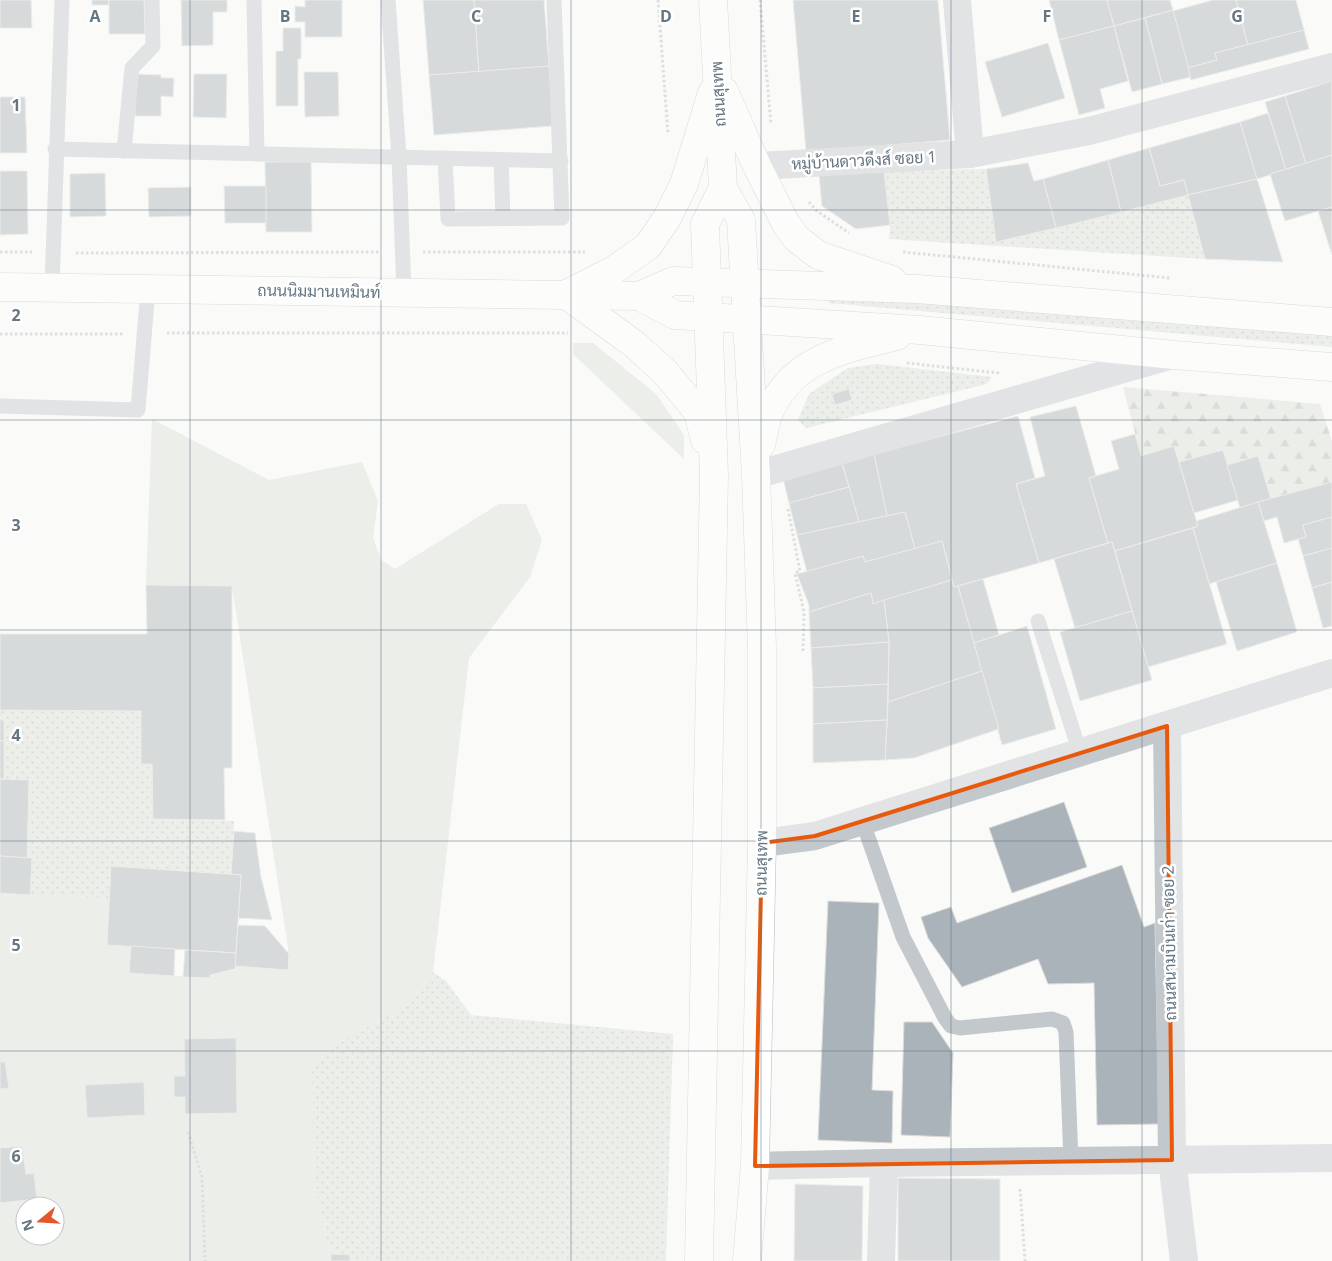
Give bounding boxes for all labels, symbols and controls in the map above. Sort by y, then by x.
text: A [89,5,101,27]
text: B [280,5,290,27]
text: C [471,5,481,27]
text: D [660,5,672,27]
text: E [852,5,861,27]
text: F [1043,5,1051,27]
text: G [1231,5,1243,27]
street label: ถนนสุเทพ [705,60,732,128]
text: 1 [11,94,21,116]
street label: หมู่บ้านดาวดึงส์ ซอย 1 [791,144,937,176]
street label: ถนนนิมมานเหมินท์ [257,278,381,303]
text: 2 [11,304,21,326]
text: 3 [11,514,21,536]
text: 4 [11,724,21,746]
street label: ถนนสุเทพ [749,830,774,896]
street label: ถนนสนามบินเก่า ซอย 2 [1157,865,1181,1021]
text: 5 [11,934,21,956]
text: 6 [11,1145,21,1167]
north arrow [15,1196,65,1246]
text: N [16,1217,38,1234]

